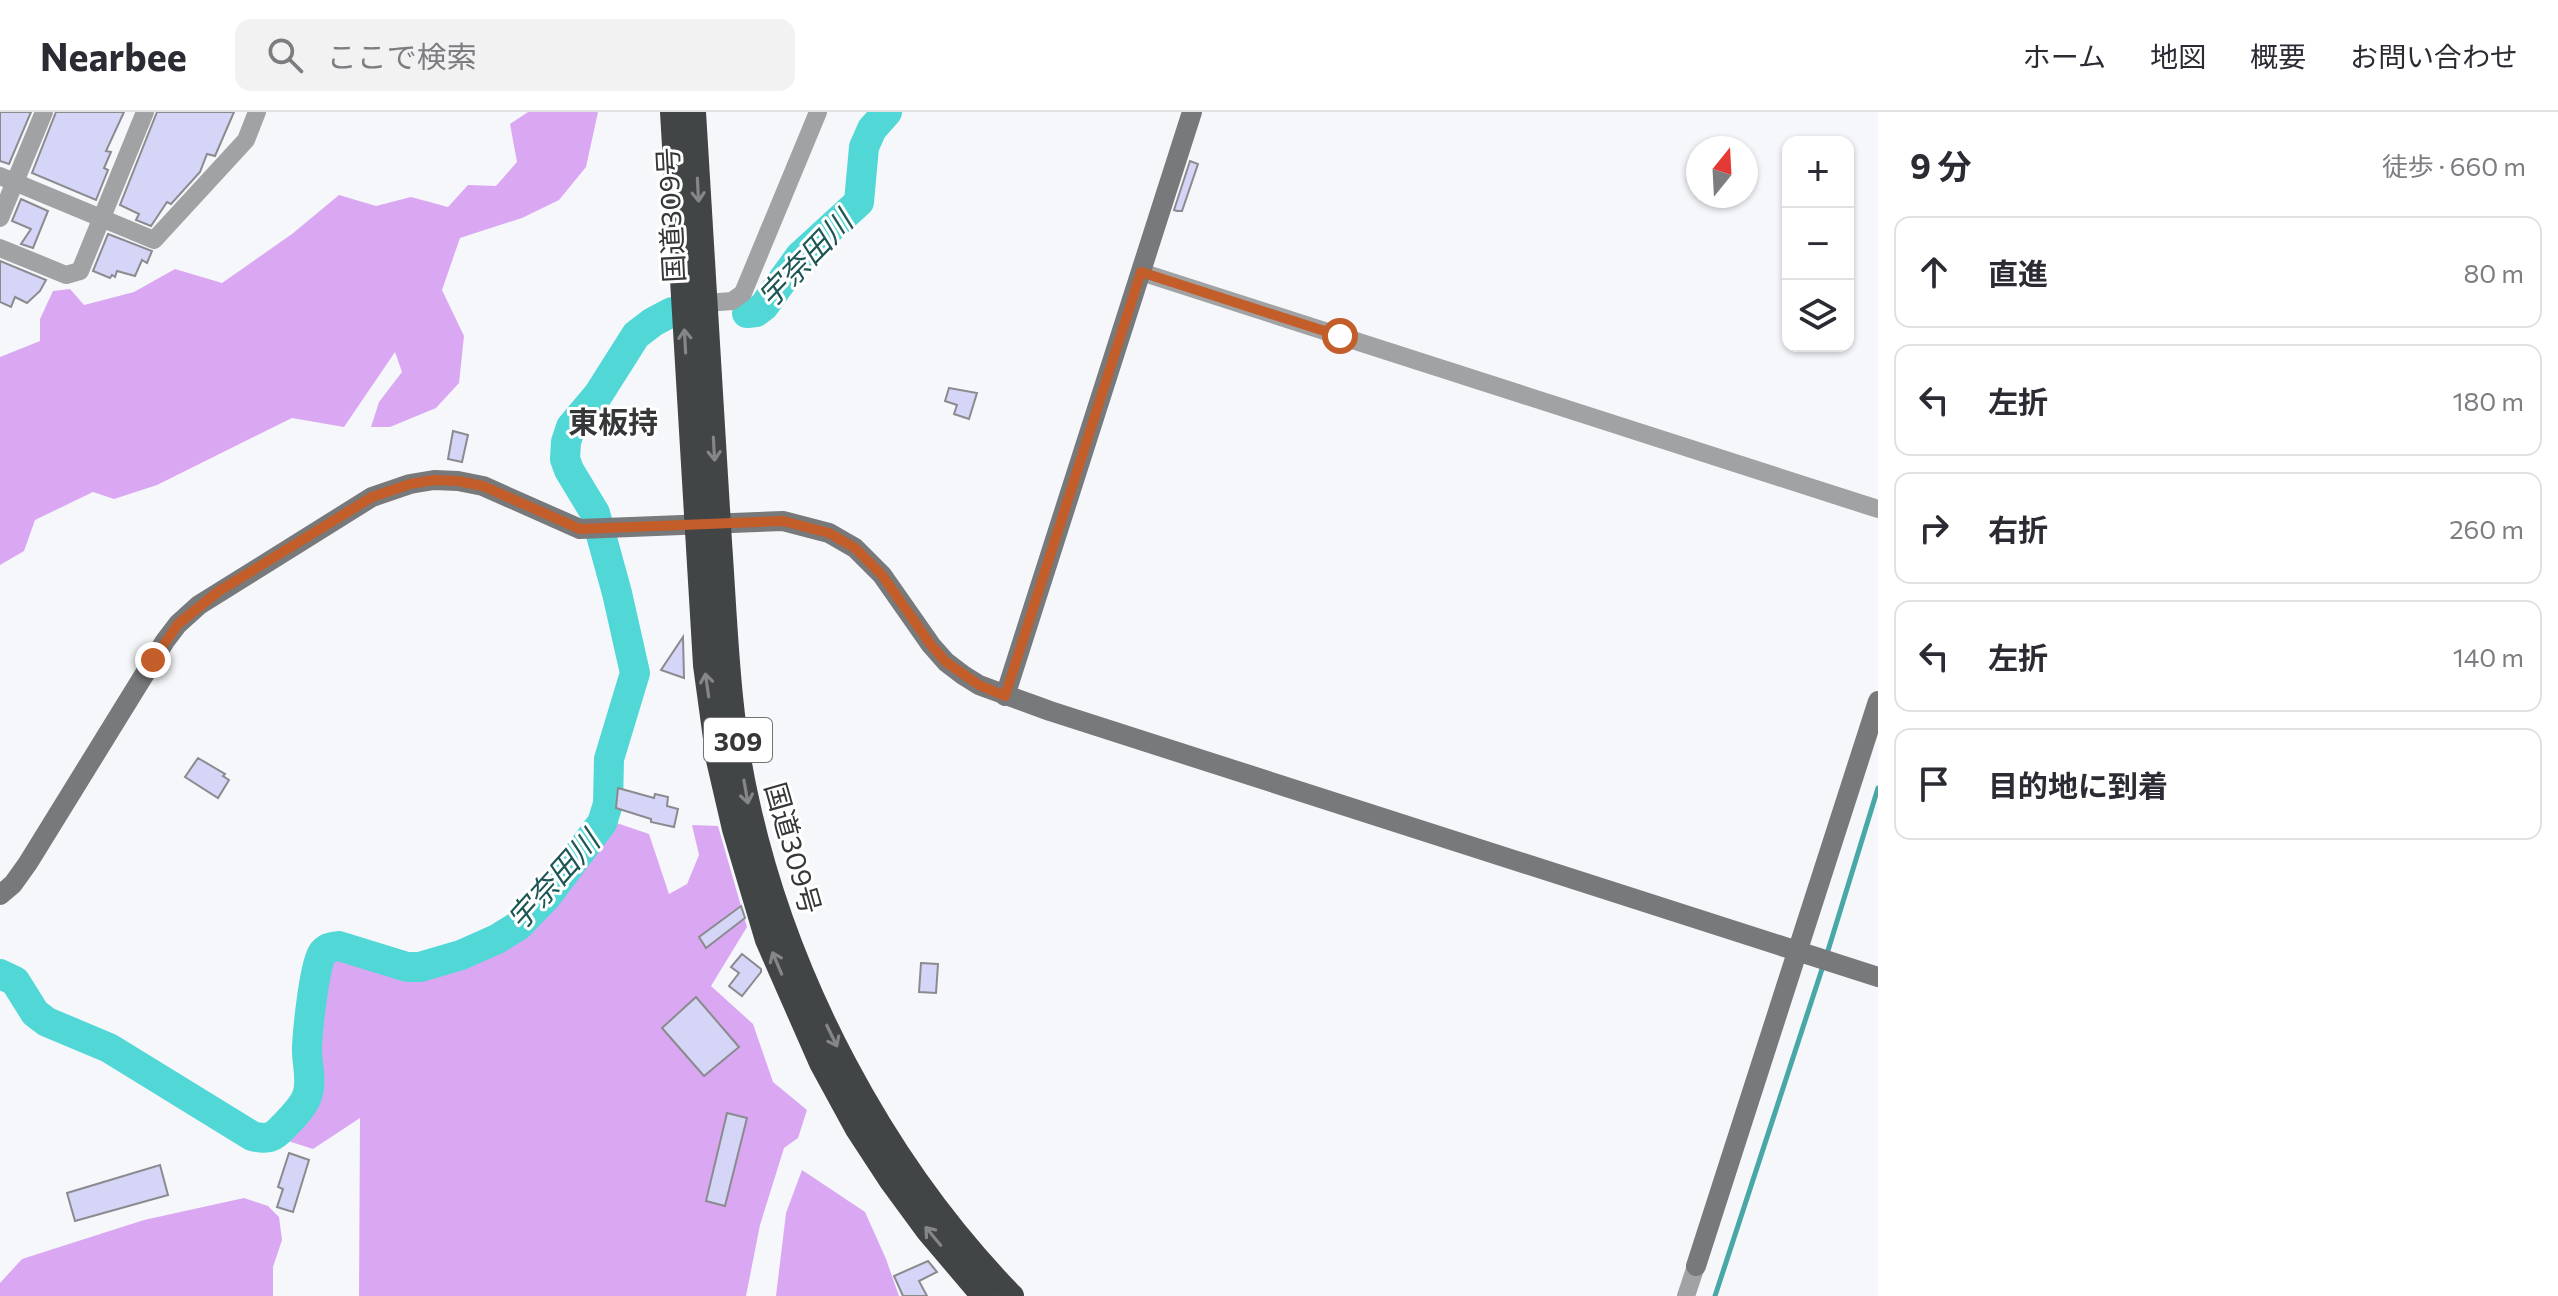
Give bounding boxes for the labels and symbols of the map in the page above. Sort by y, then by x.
north arrow [1686,136,1758,208]
street label: 国道309号 [649,147,691,283]
one-way arrow [691,176,706,203]
water label: 宇奈田川 [749,200,861,314]
route start [1322,318,1358,354]
one-way arrow [677,328,692,355]
district label: 東板持 [568,402,658,439]
one-way arrow [707,435,722,462]
route end [135,642,171,678]
one-way arrow [700,672,715,698]
road number: 309 [704,718,772,762]
one-way arrow [739,778,754,804]
street label: 国道309号 [759,778,829,918]
water label: 宇奈田川 [498,820,608,936]
one-way arrow [768,951,783,976]
one-way arrow [825,1024,840,1048]
one-way arrow [924,1227,942,1247]

